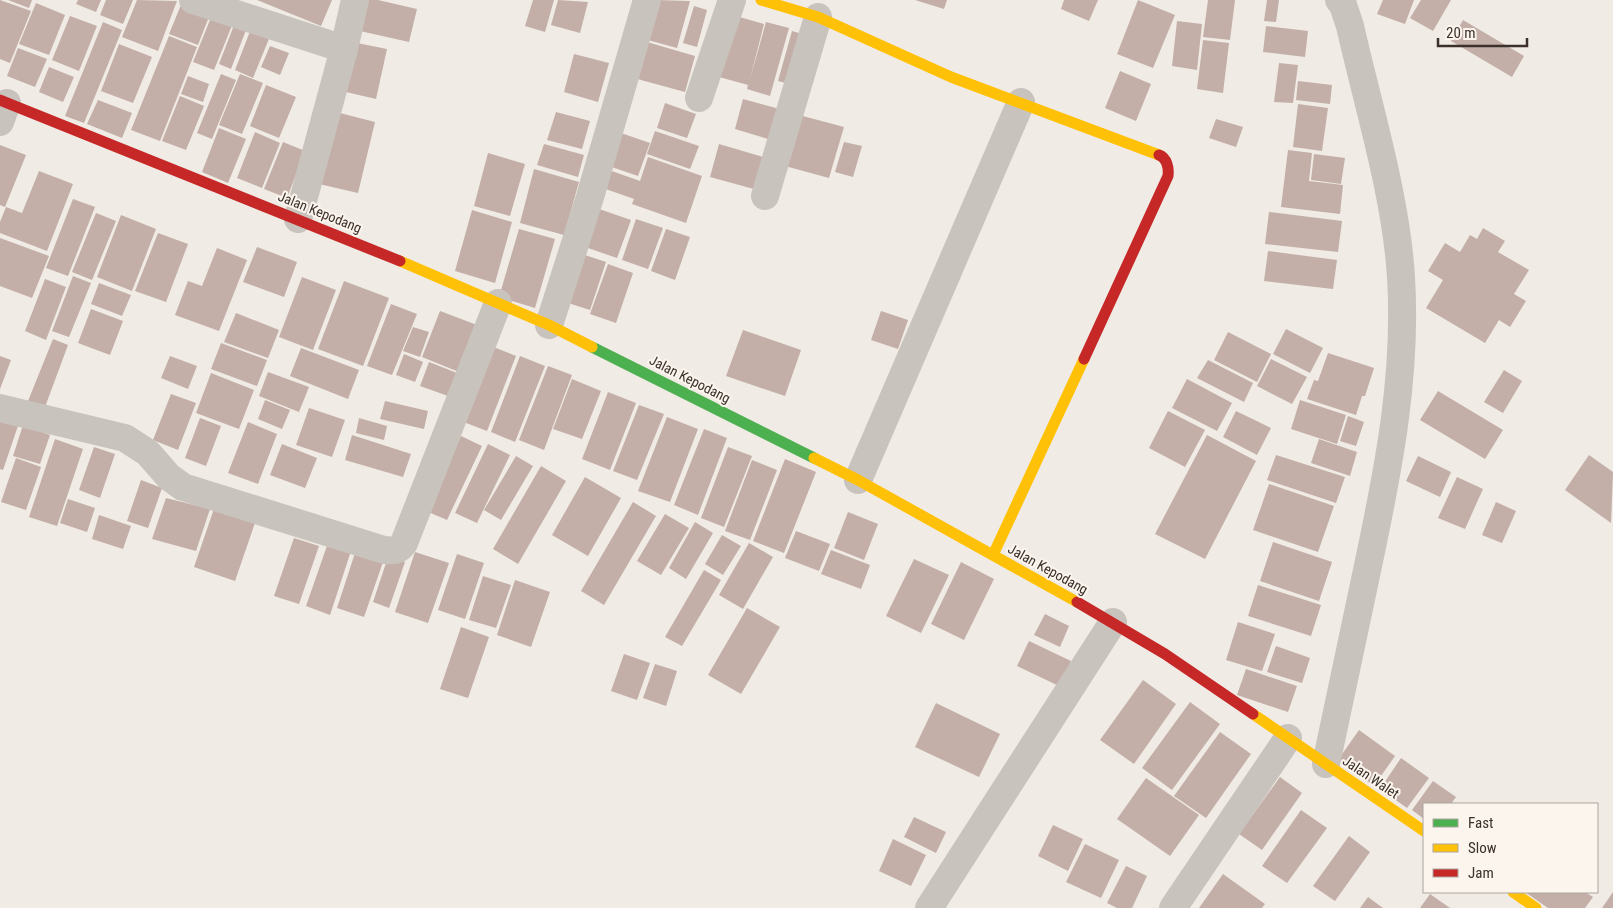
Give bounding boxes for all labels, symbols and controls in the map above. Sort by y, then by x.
scale bar [1438,15,1527,47]
text: 20 m [1446,24,1476,42]
street label: Jalan Kepodang [276,188,364,236]
street label: Jalan Kepodang [647,352,733,406]
street label: Jalan Kepodang [1005,541,1091,597]
street label: Jalan Walet [1340,752,1402,802]
legend [1423,803,1598,893]
text: Fast [1468,814,1493,832]
text: Slow [1468,839,1497,857]
text: Jam [1468,864,1494,882]

